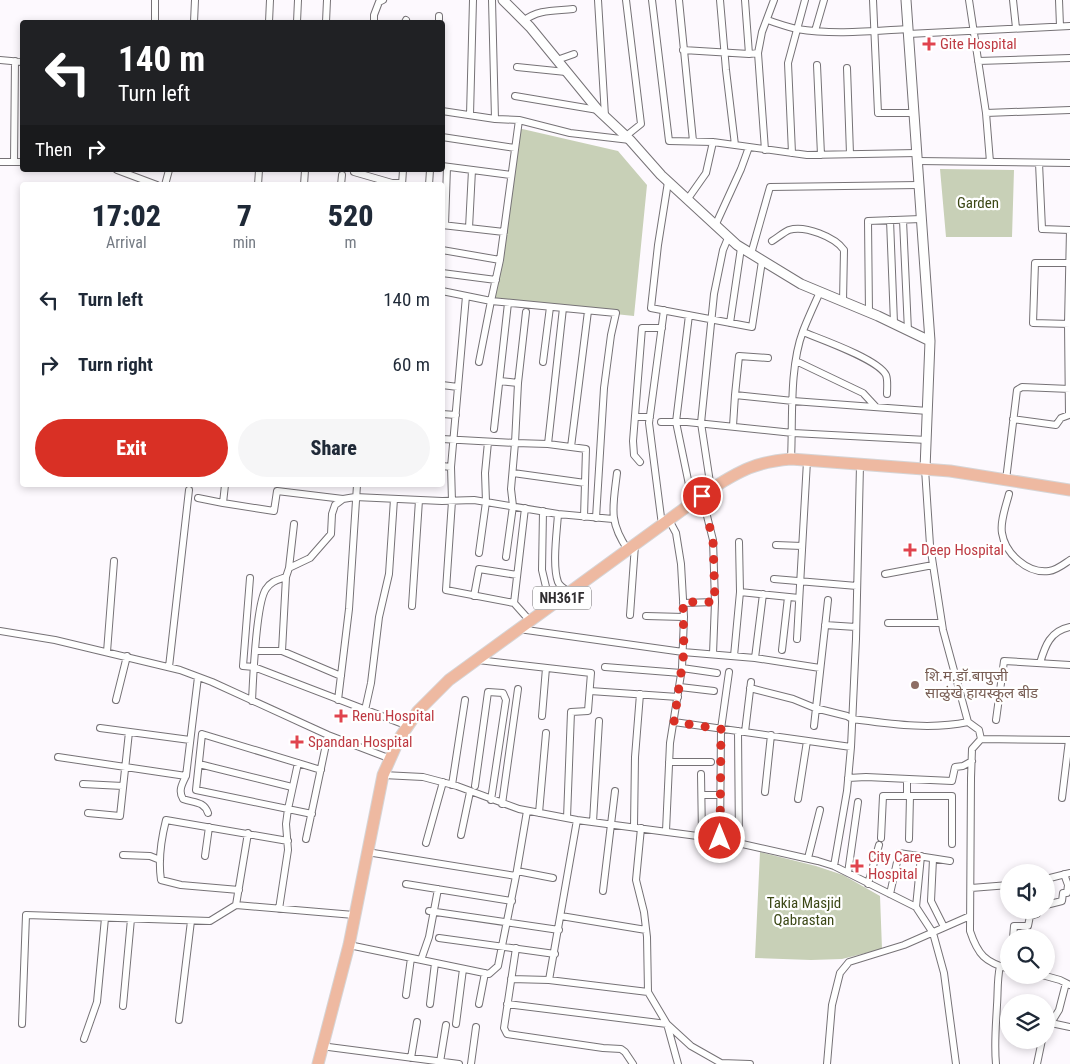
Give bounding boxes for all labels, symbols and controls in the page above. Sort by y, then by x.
place label: Gite Hospital [940,35,1017,53]
marker: Gite Hospital [922,37,936,51]
text: 140 m [118,39,205,80]
icon: left [35,40,100,105]
text: Turn left [118,81,190,106]
icon: right [82,135,110,163]
text: Then [35,138,72,161]
park label: Garden [957,194,999,212]
text: 17:02 [92,198,161,233]
text: 7 [237,198,252,233]
text: 520 [328,198,373,233]
text: Arrival [106,233,147,252]
text: min [233,233,256,252]
text: m [345,233,357,252]
icon: left [35,286,63,314]
text: Turn left [78,288,143,311]
text: 140 m [383,288,430,311]
icon: right [35,351,63,379]
text: Turn right [78,353,153,376]
text: 60 m [393,353,430,376]
button: Exit [35,419,228,477]
button: Share [238,419,430,477]
pin [681,475,723,517]
icon: arrive [688,482,716,510]
place label: Deep Hospital [921,541,1004,559]
marker: Deep Hospital [903,543,917,557]
road number: NH361F [533,586,591,610]
place label: शि.म.डॉ.बापुजी साळुंखे हायस्कूल बीड [925,667,1039,703]
marker: शि.म.डॉ.बापुजी साळुंखे हायस्कूल बीड [909,679,921,691]
place label: Renu Hospital [352,707,435,725]
marker: Renu Hospital [334,709,348,723]
place label: Spandan Hospital [308,733,413,751]
marker: Spandan Hospital [290,735,304,749]
position arrow [693,811,745,863]
place label: City Care Hospital [868,848,921,883]
marker: City Care Hospital [850,859,864,873]
map controls [1000,864,1055,1049]
button: sound [1000,864,1055,919]
park label: Takia Masjid Qabrastan [767,894,841,929]
button: search [1000,929,1055,984]
button: layers [1000,994,1055,1049]

